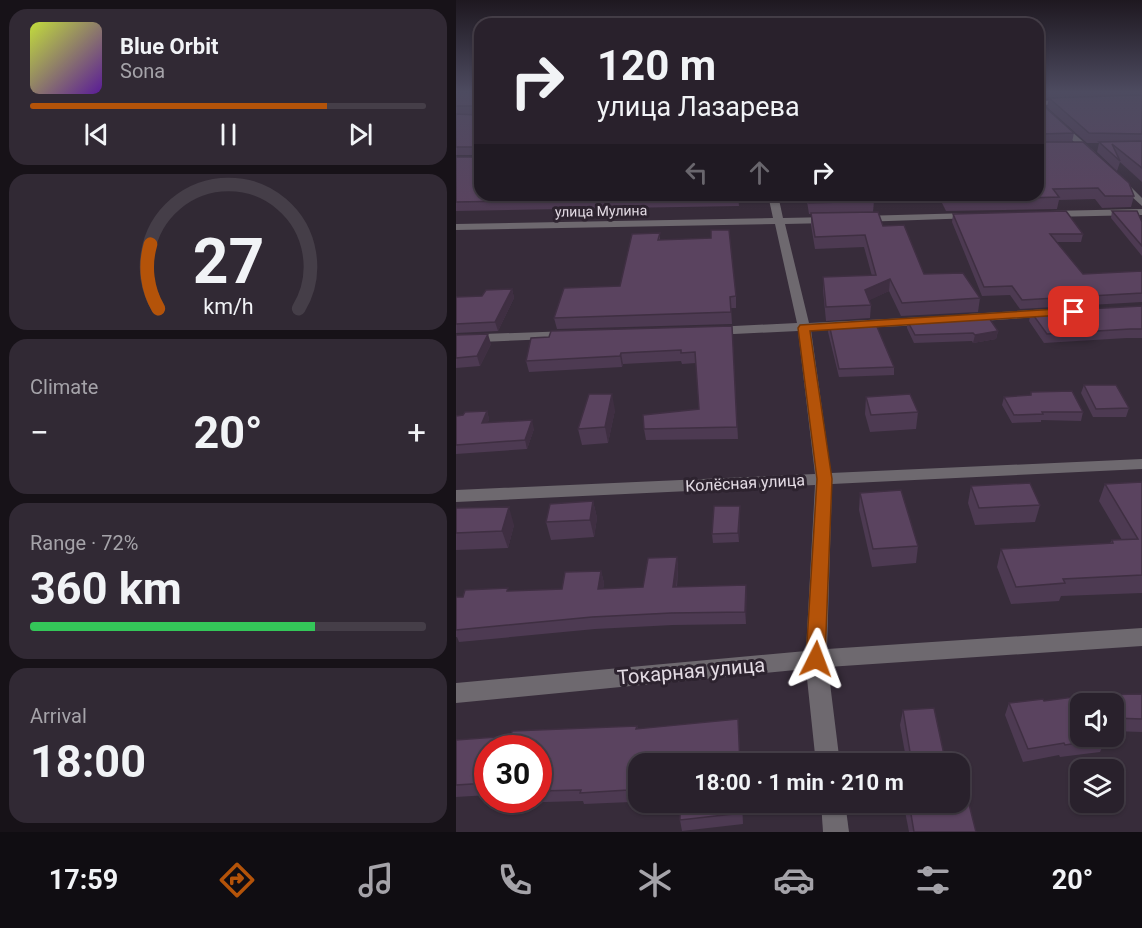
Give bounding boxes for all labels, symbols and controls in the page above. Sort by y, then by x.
text: Blue Orbit [120,34,218,59]
text: 120 m [597,41,716,90]
icon: right [498,42,576,120]
text: Sona [120,59,165,83]
text: улица Лазарева [597,91,800,123]
icon: previous [80,118,113,151]
icon: pause [212,118,245,151]
icon: next [344,118,377,151]
icon: left [680,156,713,189]
icon: ahead [743,156,776,189]
icon: right [806,156,839,189]
street label: улица Мулина [555,202,647,220]
text: 27 [192,225,264,298]
pin [1048,286,1099,337]
text: km/h [203,294,253,319]
icon: arrive [1057,295,1090,328]
text: Climate [30,375,98,399]
text: 20° [193,406,263,459]
text: − [30,413,49,452]
text: + [407,413,426,452]
street label: Колёсная улица [685,470,805,496]
text: Range · 72% [30,531,138,555]
text: 360 km [30,562,182,615]
position arrow [784,627,848,691]
street label: Токарная улица [616,653,766,689]
map controls [1070,693,1124,813]
button: sound [1070,693,1124,747]
text: Arrival [30,704,87,728]
text: 18:00 [30,735,146,788]
speed limit sign: 30 [474,735,552,813]
button: layers [1070,759,1124,813]
text: 18:00 · 1 min · 210 m [694,770,904,795]
icon: directions [216,859,258,901]
icon: music [355,859,397,901]
icon: phone [494,859,536,901]
icon: climate [634,859,676,901]
icon: car [773,859,815,901]
icon: filters [912,859,954,901]
text: 17:59 [49,864,118,896]
text: 20° [1052,864,1093,896]

